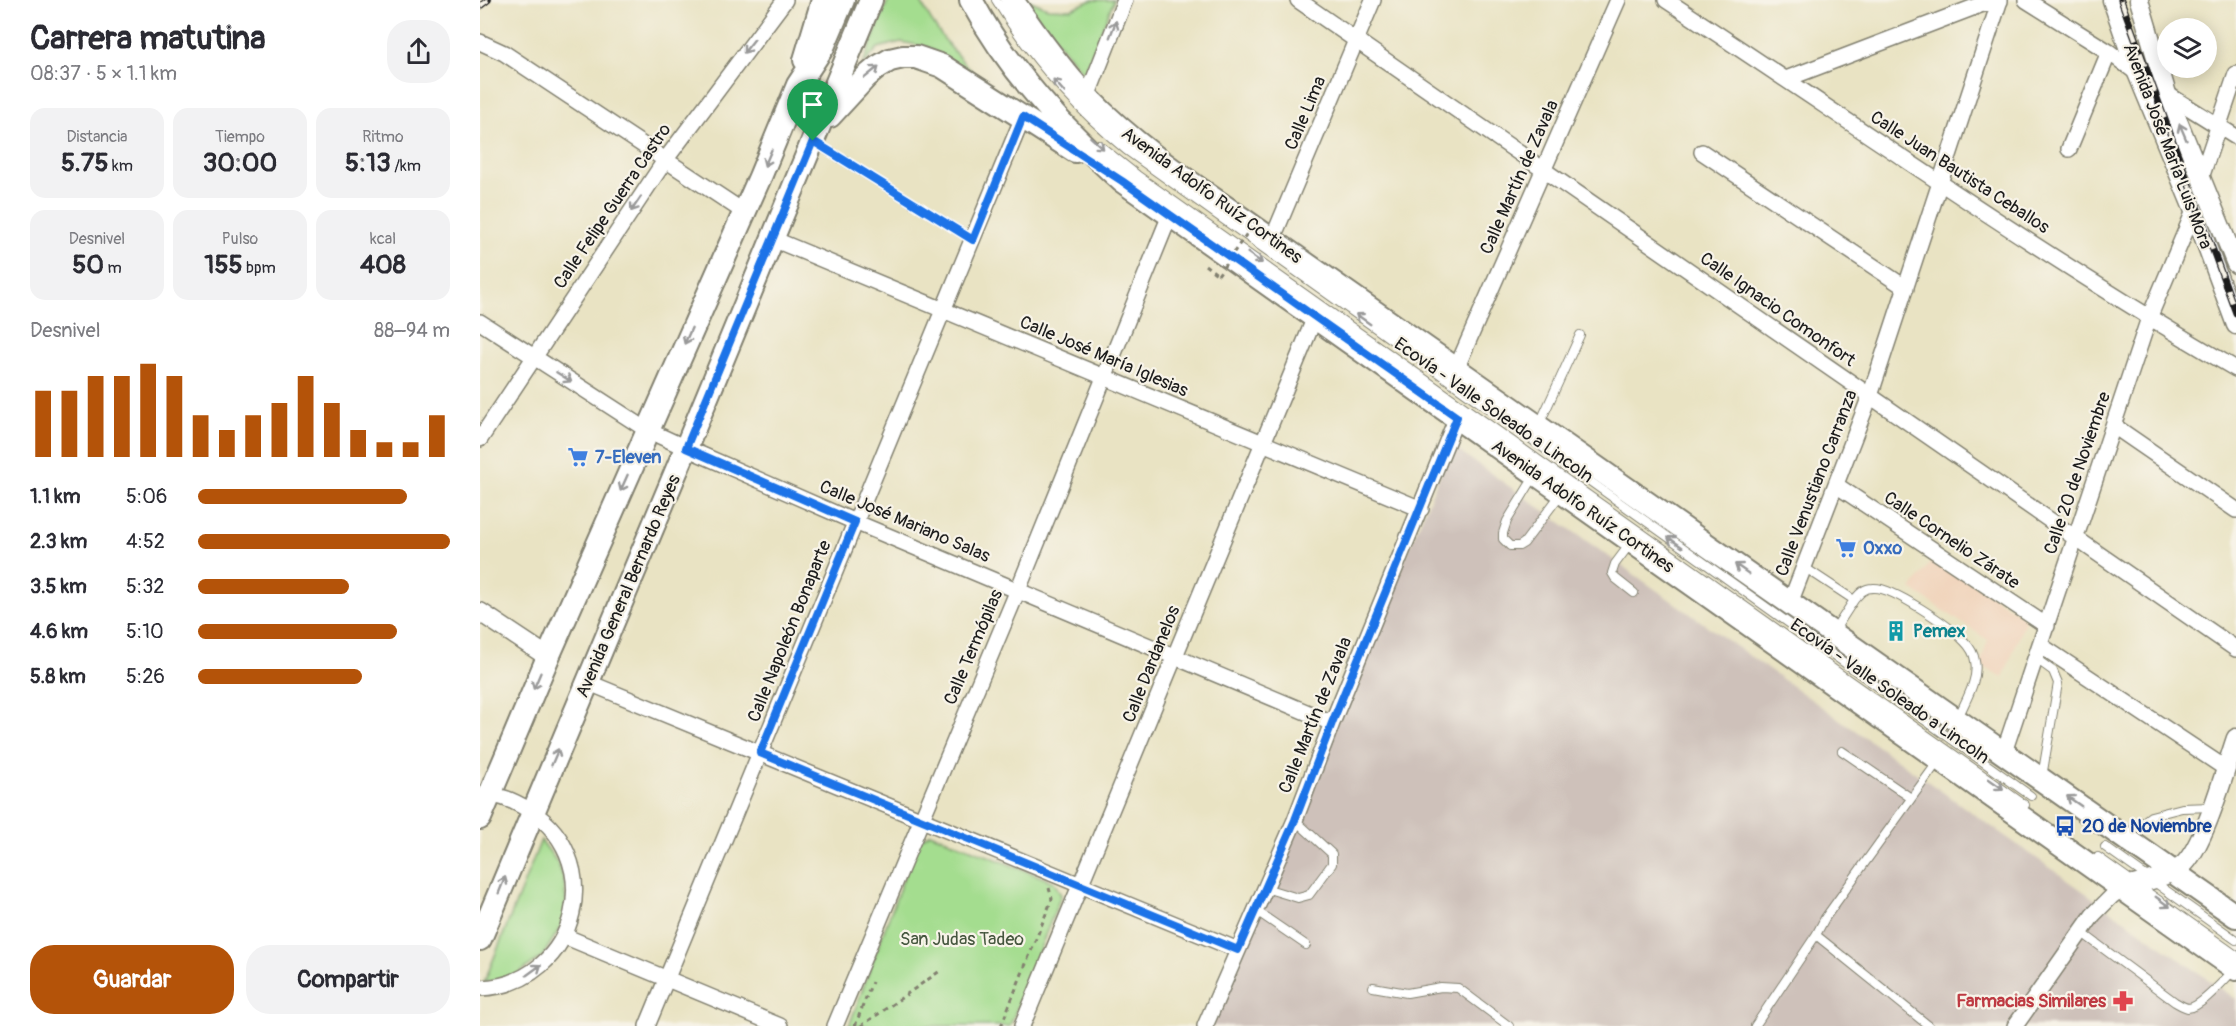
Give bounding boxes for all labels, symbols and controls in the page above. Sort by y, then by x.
text: Carrera matutina [30,18,266,59]
map controls [2157,18,2217,78]
button: layers [2157,18,2217,78]
button: share [387,20,450,83]
one-way arrow [1109,20,1120,39]
one-way arrow [743,38,756,54]
street label: Avenida José María Luis Mora [2118,40,2217,252]
text: 08:37 · 5 × 1.1 km [30,61,177,86]
one-way arrow [864,66,880,79]
street label: Calle Lima [1280,73,1331,154]
one-way arrow [1052,78,1065,94]
pin [787,79,838,141]
icon: arrive [796,88,829,121]
street label: Calle Martín de Zavala [1475,96,1564,258]
street label: Calle Juan Bautista Ceballos [1866,106,2054,239]
street label: Calle Felipe Guerra Castro [549,119,676,293]
street label: Avenida Adolfo Ruíz Cortines [1117,122,1307,269]
one-way arrow [2177,123,2188,141]
text: Distancia [67,127,127,147]
text: Tiempo [215,127,265,147]
text: Ritmo [362,127,404,147]
one-way arrow [1089,136,1104,150]
text: 5.75 [61,147,109,179]
text: 30:00 [203,147,277,179]
text: 5:13 [345,147,391,179]
one-way arrow [762,149,773,167]
text: km [109,156,133,176]
text: /km [391,156,421,176]
one-way arrow [629,196,642,213]
text: Desnivel [69,229,125,249]
text: Pulso [222,229,258,249]
text: kcal [370,229,396,249]
street label: Calle Ignacio Comonfort [1695,247,1861,372]
text: 50 [72,249,104,281]
text: 155 [204,249,243,281]
text: 408 [360,249,406,281]
one-way arrow [1246,252,1262,265]
text: m [104,258,122,278]
text: bpm [243,258,276,278]
street label: Calle José María Iglesias [1016,311,1191,402]
one-way arrow [1355,313,1371,325]
text: Desnivel [30,318,100,343]
text: 88–94 m [374,318,450,343]
one-way arrow [682,327,694,345]
street label: Ecovía - Valle Soleado a Lincoln [1390,333,1598,488]
one-way arrow [556,371,572,383]
street label: Calle Venustiano Carranza [1770,387,1863,580]
street label: Calle 20 de Noviembre [2039,389,2116,557]
street label: Avenida Adolfo Ruíz Cortines [1487,434,1679,578]
supermarket icon: 7-Eleven [566,445,590,469]
place label: 7-Eleven [595,446,662,469]
street label: Avenida General Bernardo Reyes [571,471,686,701]
one-way arrow [618,474,629,492]
street label: Calle José Mariano Salas [816,475,994,568]
text: 1.1 km [30,484,80,509]
text: 5:06 [126,484,167,509]
street label: Calle Cornelio Zárate [1879,486,2024,595]
text: 2.3 km [30,529,87,554]
text: 4:52 [126,529,165,554]
one-way arrow [1668,536,1684,548]
supermarket icon: Oxxo [1834,536,1858,560]
street label: Calle Napoleón Bonaparte [742,537,837,726]
place label: Oxxo [1863,537,1902,560]
one-way arrow [1735,563,1751,575]
text: 3.5 km [30,574,87,599]
text: 5:32 [126,574,165,599]
street label: Calle Termópilas [939,586,1008,708]
street label: Calle Dardanelos [1118,602,1185,726]
street label: Ecovía - Valle Soleado a Lincoln [1786,614,1994,769]
text: 4.6 km [30,619,88,644]
text: 5:10 [126,619,164,644]
building icon: Pemex [1884,619,1908,643]
place label: Pemex [1913,620,1966,643]
street label: Calle Martín de Zavala [1274,634,1357,797]
text: 5.8 km [30,664,86,689]
text: 5:26 [126,664,165,689]
one-way arrow [531,671,542,690]
one-way arrow [550,748,561,767]
one-way arrow [1987,778,2003,790]
one-way arrow [2067,795,2083,807]
bus stop icon: 20 de Noviembre [2053,814,2077,838]
place label: 20 de Noviembre [2082,815,2213,838]
one-way arrow [497,876,508,895]
one-way arrow [2154,896,2170,908]
park label: San Judas Tadeo [900,928,1024,951]
button: Guardar [30,945,234,1014]
button: Compartir [246,945,450,1014]
one-way arrow [526,964,542,976]
pharmacy icon: Farmacias Similares [2111,989,2135,1013]
place label: Farmacias Similares [1956,990,2107,1013]

